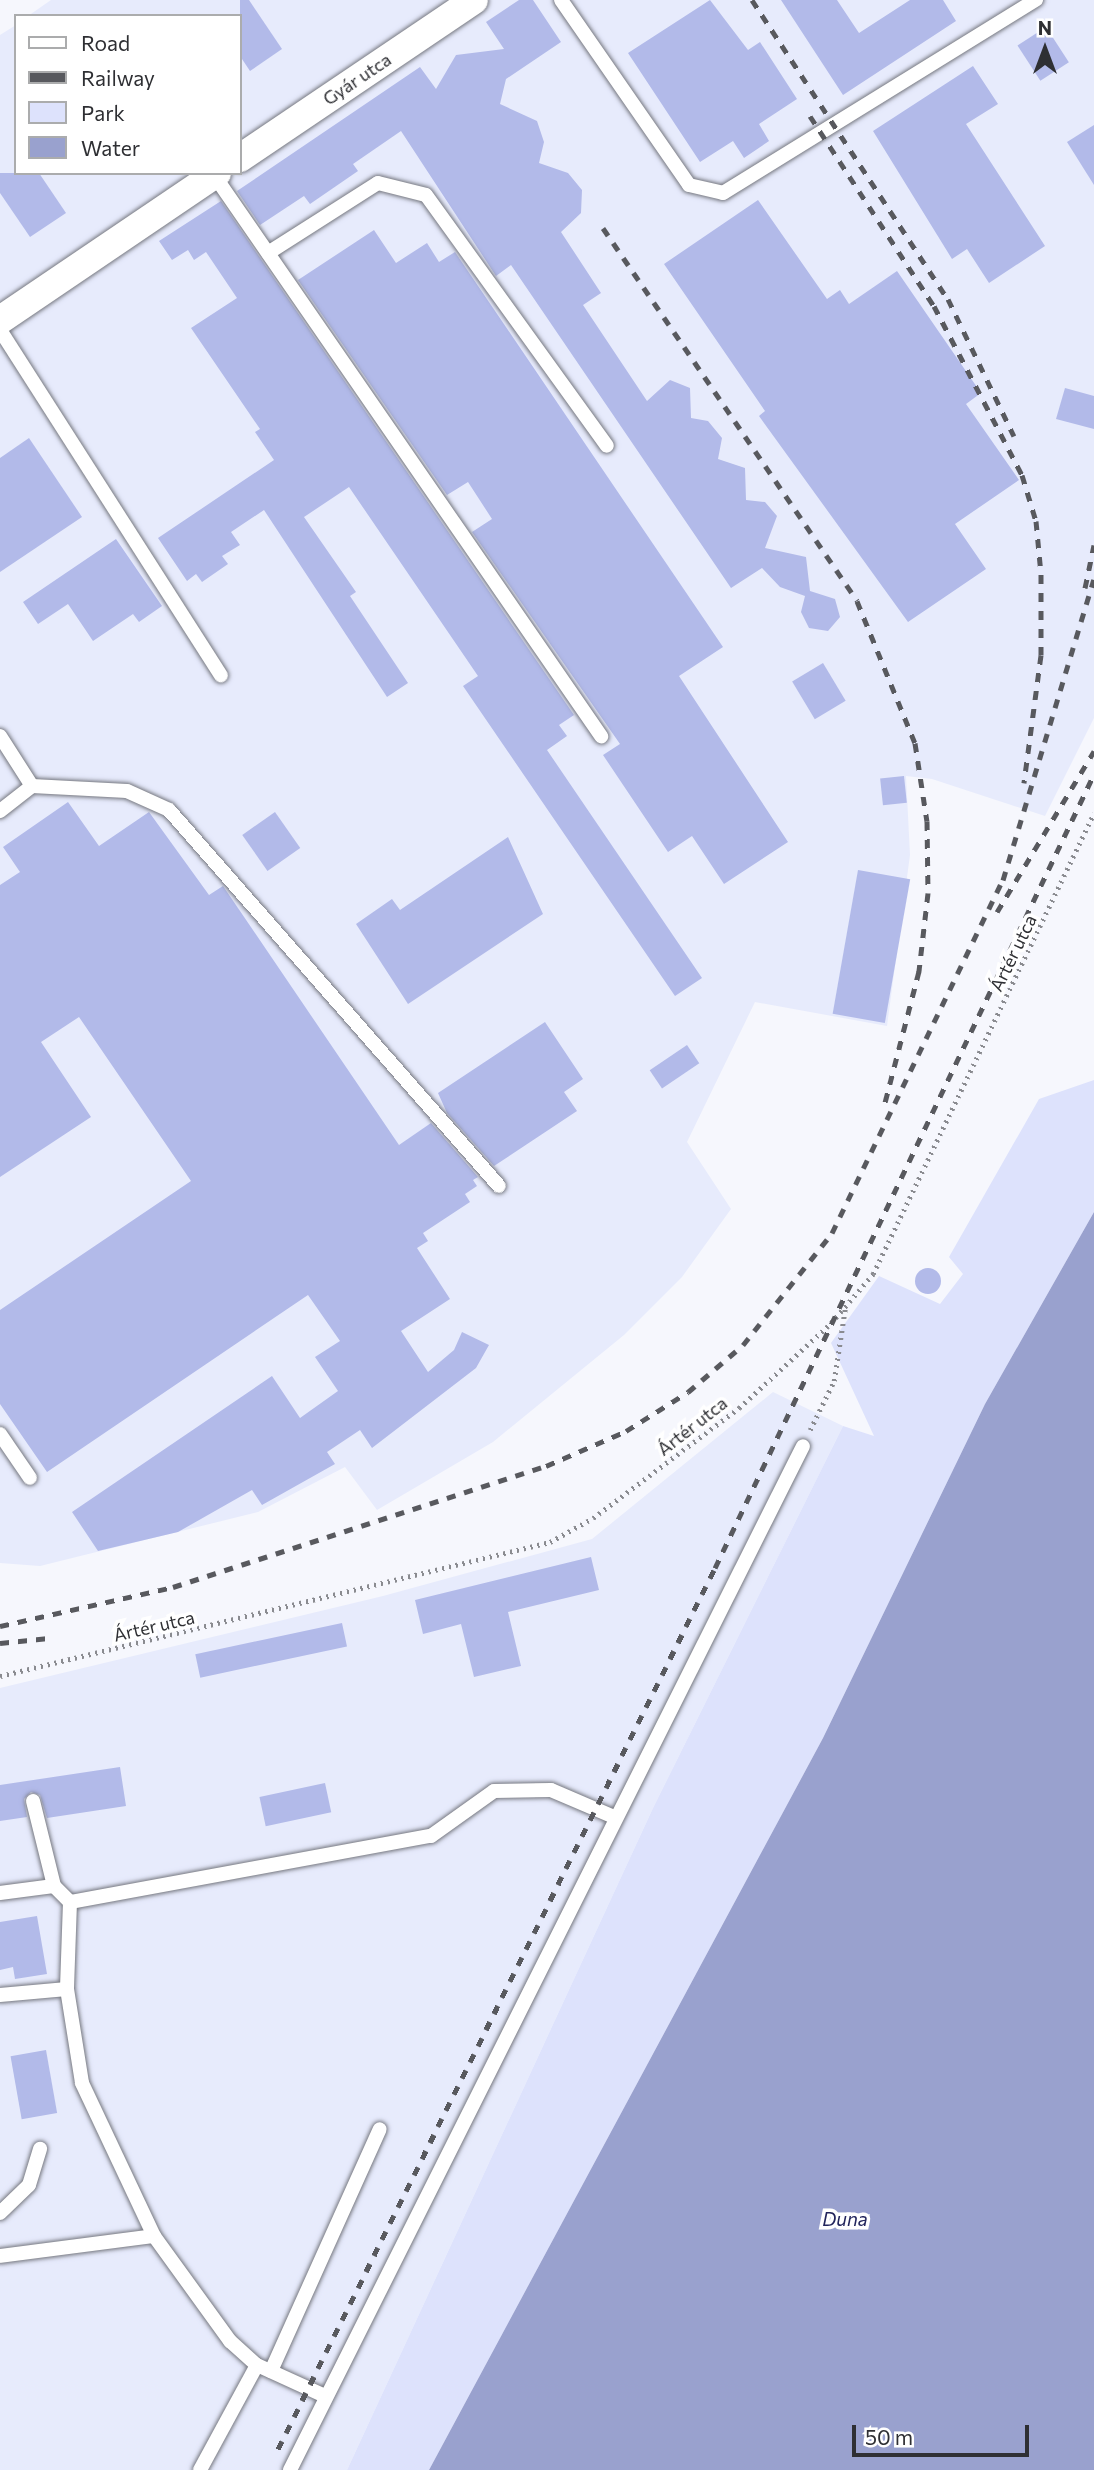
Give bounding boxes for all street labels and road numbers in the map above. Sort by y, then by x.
street label: Gyár utca [319,48,395,110]
street label: Ártér utca [985,911,1041,995]
street label: Ártér utca [653,1392,731,1460]
street label: Ártér utca [111,1606,197,1646]

